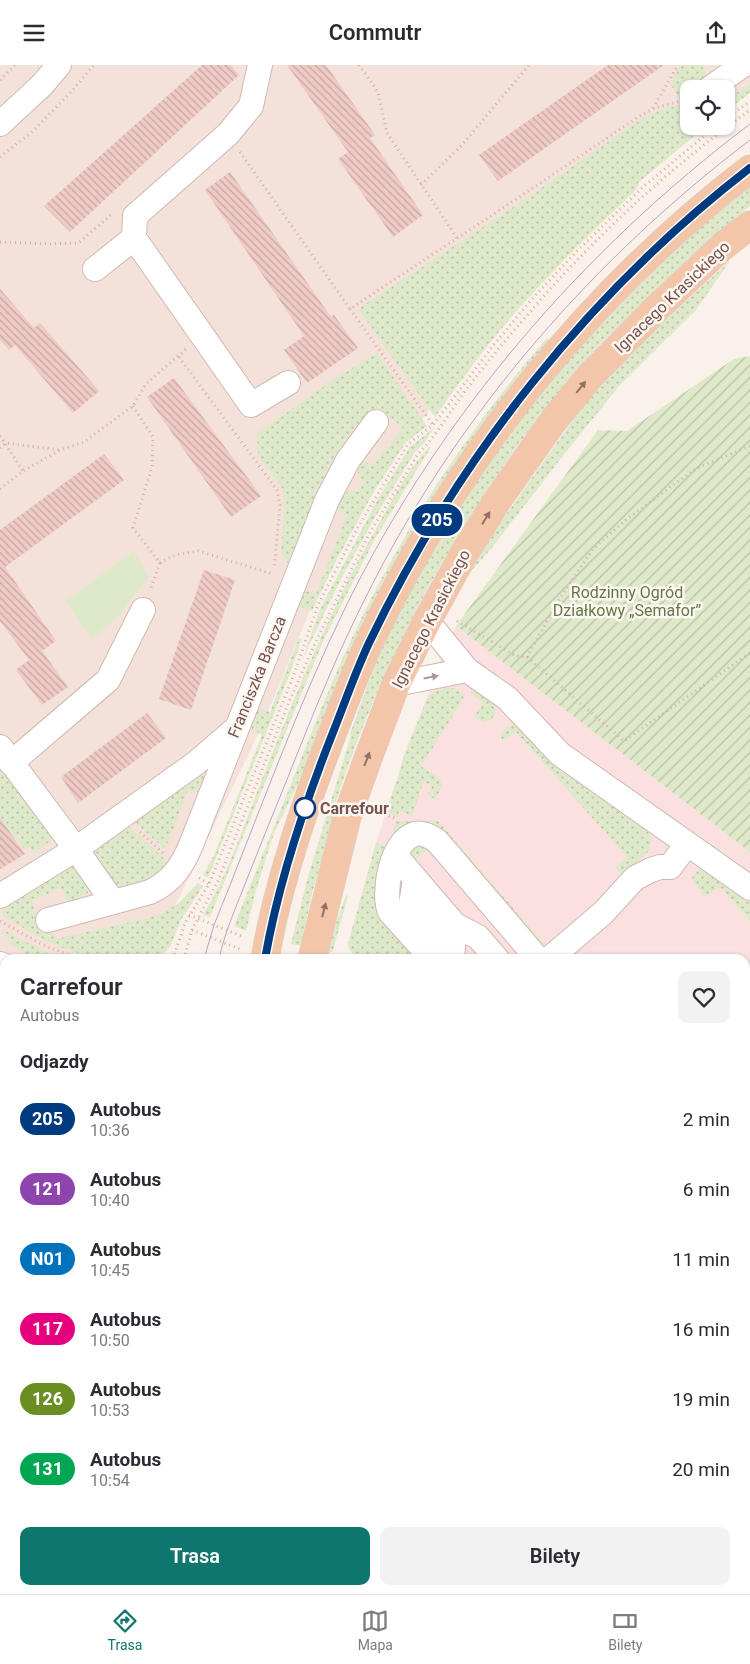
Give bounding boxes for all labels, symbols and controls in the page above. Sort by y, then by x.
icon: menu [20,19,48,47]
icon: share [702,19,730,47]
text: Commutr [329,20,421,45]
map controls [680,80,735,135]
button: locate [680,80,735,135]
street label: Ignacego Krasickiego [610,237,734,357]
one-way arrow [576,381,587,394]
line badge: 205 [408,504,466,536]
text: 205 [422,509,452,530]
one-way arrow [481,512,491,525]
street label: Ignacego Krasickiego [388,547,474,691]
park label: Rodzinny Ogród Działkowy „Semafor” [553,583,701,620]
street label: Franciszka Barcza [224,613,290,741]
one-way arrow [424,673,439,681]
one-way arrow [364,752,372,766]
marker: Carrefour [294,797,316,819]
place label: Carrefour [320,799,389,818]
one-way arrow [321,902,329,917]
button: heart [678,971,730,1023]
text: Carrefour [20,973,123,1001]
text: Autobus [20,1006,79,1025]
text: Odjazdy [20,1050,89,1073]
text: Autobus [90,1098,161,1121]
text: 205 [32,1108,63,1129]
text: 2 min [683,1108,730,1131]
text: 10:36 [90,1121,130,1140]
text: Autobus [90,1168,161,1191]
text: 121 [32,1178,63,1199]
text: 6 min [683,1178,730,1201]
text: 10:40 [90,1191,130,1210]
text: Autobus [90,1238,161,1261]
text: N01 [31,1248,64,1269]
text: 11 min [672,1248,730,1271]
text: 10:45 [90,1261,130,1280]
text: Autobus [90,1308,161,1331]
text: 117 [32,1318,63,1339]
text: 16 min [672,1318,730,1341]
text: 10:50 [90,1331,130,1350]
text: Autobus [90,1378,161,1401]
text: 126 [32,1388,63,1409]
text: 19 min [672,1388,730,1411]
text: 10:53 [90,1401,130,1420]
text: Autobus [90,1448,161,1471]
text: 131 [32,1458,63,1479]
text: 20 min [672,1458,730,1481]
text: 10:54 [90,1471,130,1490]
button: Trasa [20,1527,370,1585]
button: Bilety [380,1527,730,1585]
tab: Trasa [108,1607,142,1653]
tab: Mapa [358,1607,393,1653]
tab: Bilety [608,1607,642,1653]

